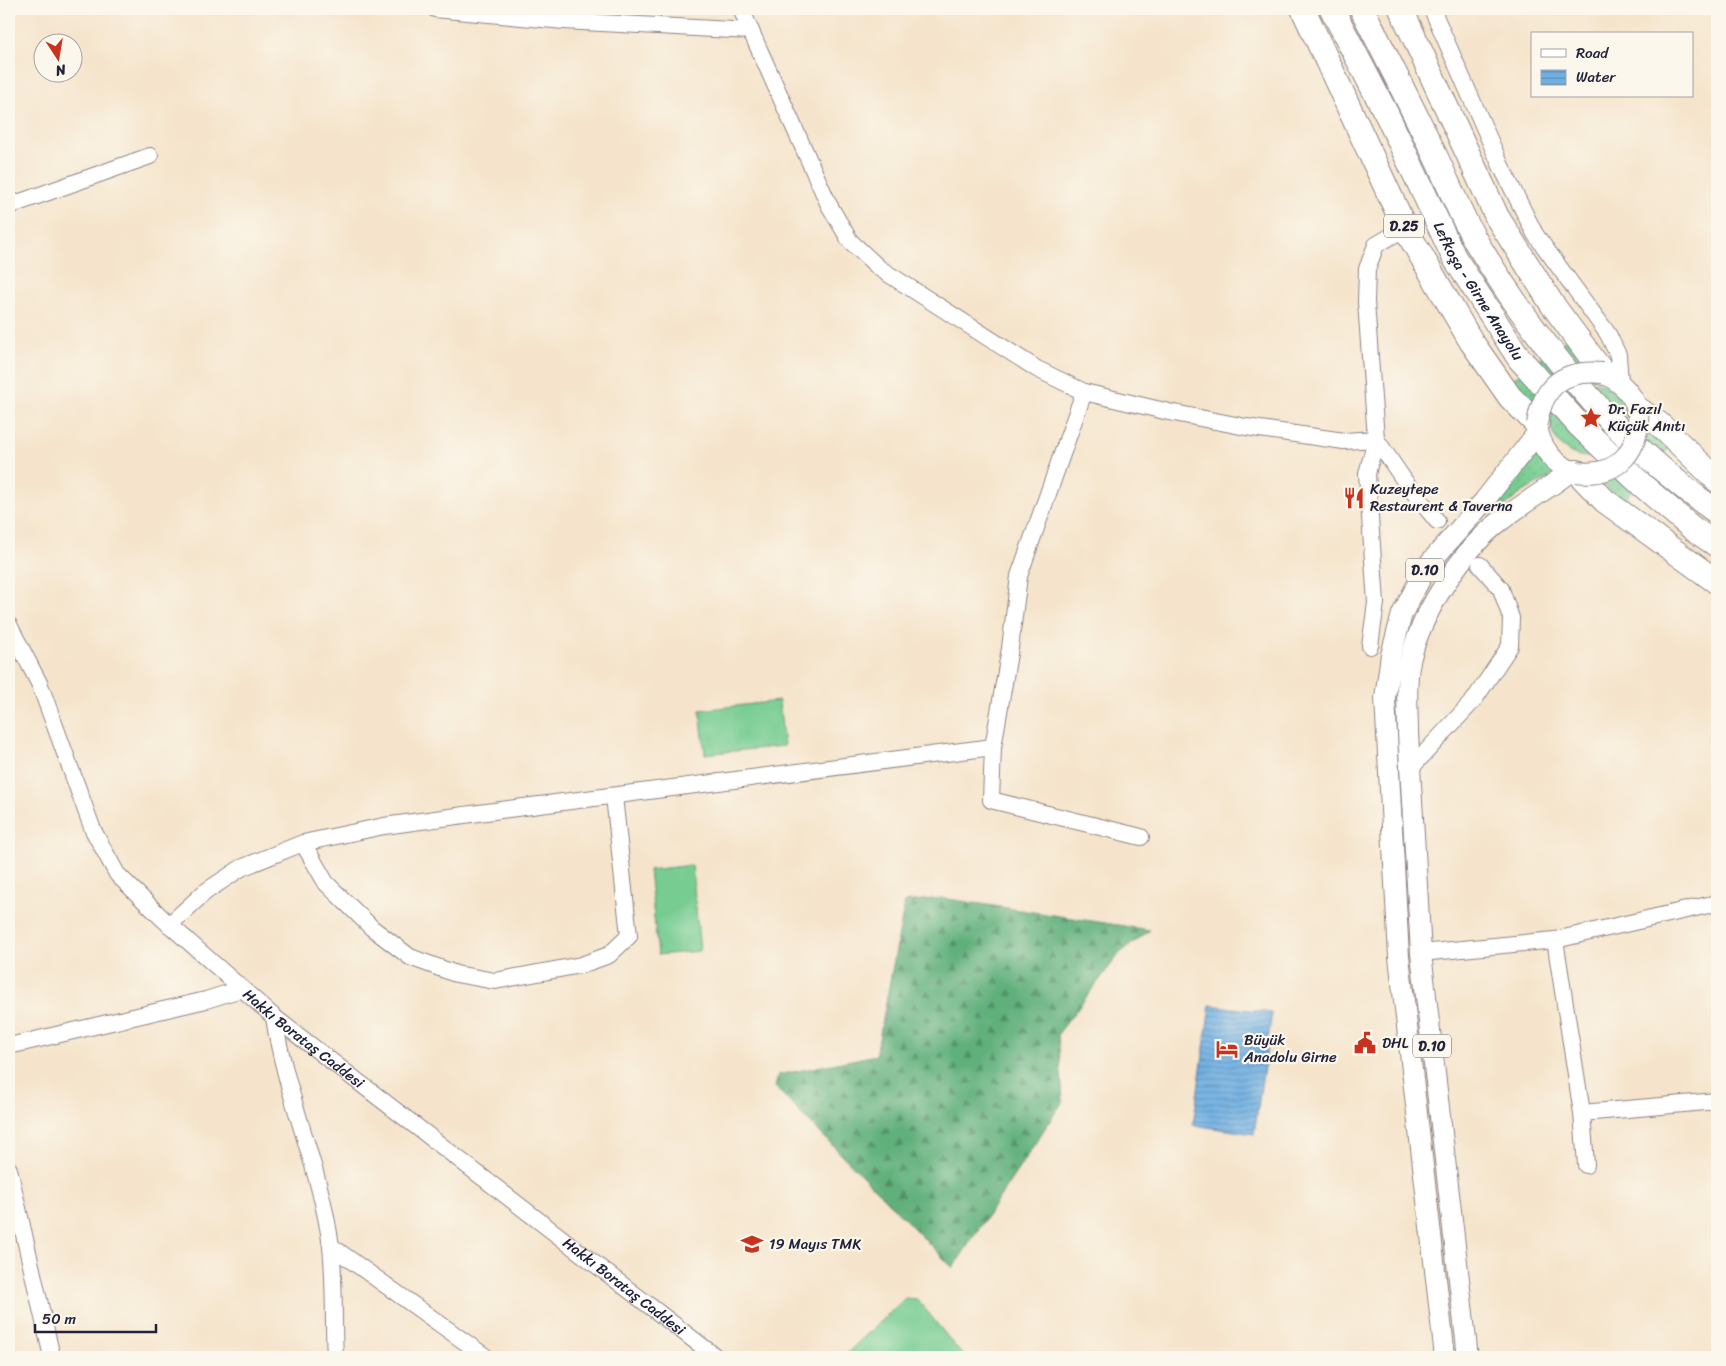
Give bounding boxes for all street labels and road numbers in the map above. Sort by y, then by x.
road number: D.25 [1384,215,1424,238]
street label: Lefkoşa - Girne Anayolu [1426,217,1530,366]
road number: D.10 [1406,558,1444,582]
street label: Hakkı Borataş Caddesi [237,982,371,1096]
road number: D.10 [1413,1034,1451,1058]
street label: Hakkı Borataş Caddesi [557,1230,692,1343]

